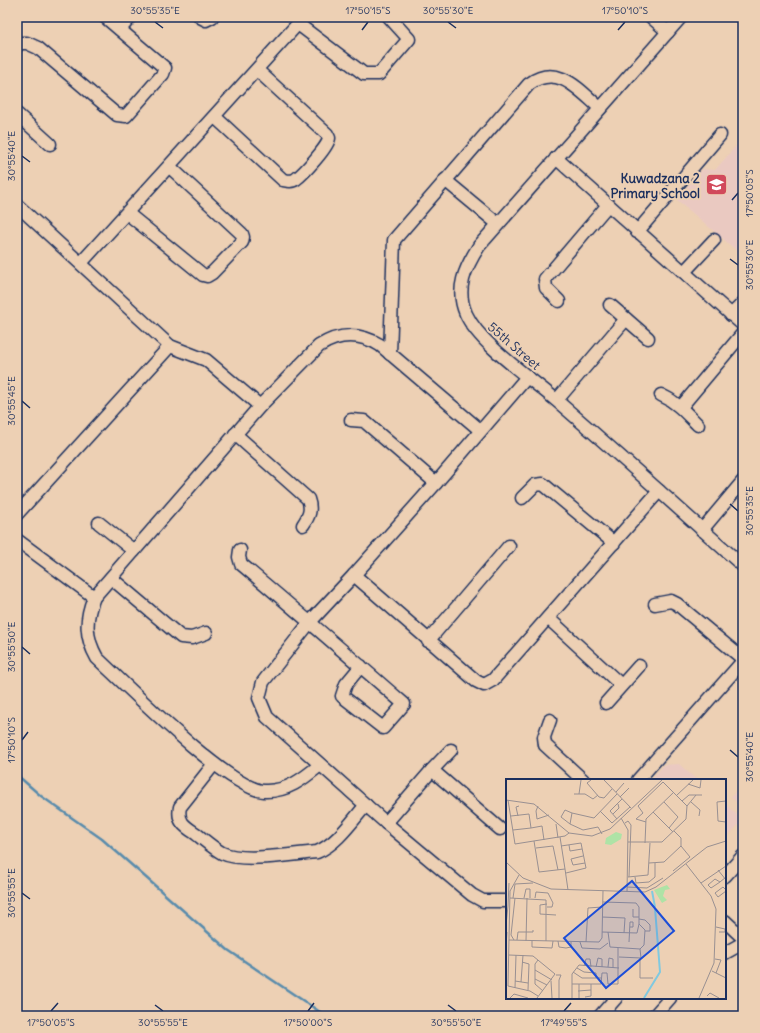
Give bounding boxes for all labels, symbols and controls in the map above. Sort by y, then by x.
text: 30°55'35"E [130,4,180,17]
text: 17°50'15"S [345,4,391,17]
text: 30°55'30"E [423,4,473,17]
text: 17°50'10"S [602,4,648,17]
text: 30°55'40"E [5,131,18,181]
text: 17°50'05"S [743,169,756,217]
place label: Kuwadzana 2 Primary School [610,170,700,202]
school or university icon: Kuwadzana 2 Primary School [703,172,729,198]
text: 30°55'30"E [743,240,756,290]
street label: 55th Street [484,318,544,374]
text: 30°55'45"E [5,376,18,426]
text: 30°55'35"E [743,486,756,536]
text: 30°55'50"E [5,622,18,672]
text: 17°50'10"S [5,717,18,763]
text: 30°55'40"E [743,732,756,782]
inset map [506,779,726,999]
text: 30°55'55"E [5,868,18,918]
text: 17°50'05"S [27,1016,75,1029]
text: 30°55'55"E [138,1016,188,1029]
text: 17°50'00"S [284,1016,333,1029]
text: 30°55'50"E [431,1016,481,1029]
text: 17°49'55"S [541,1016,587,1029]

